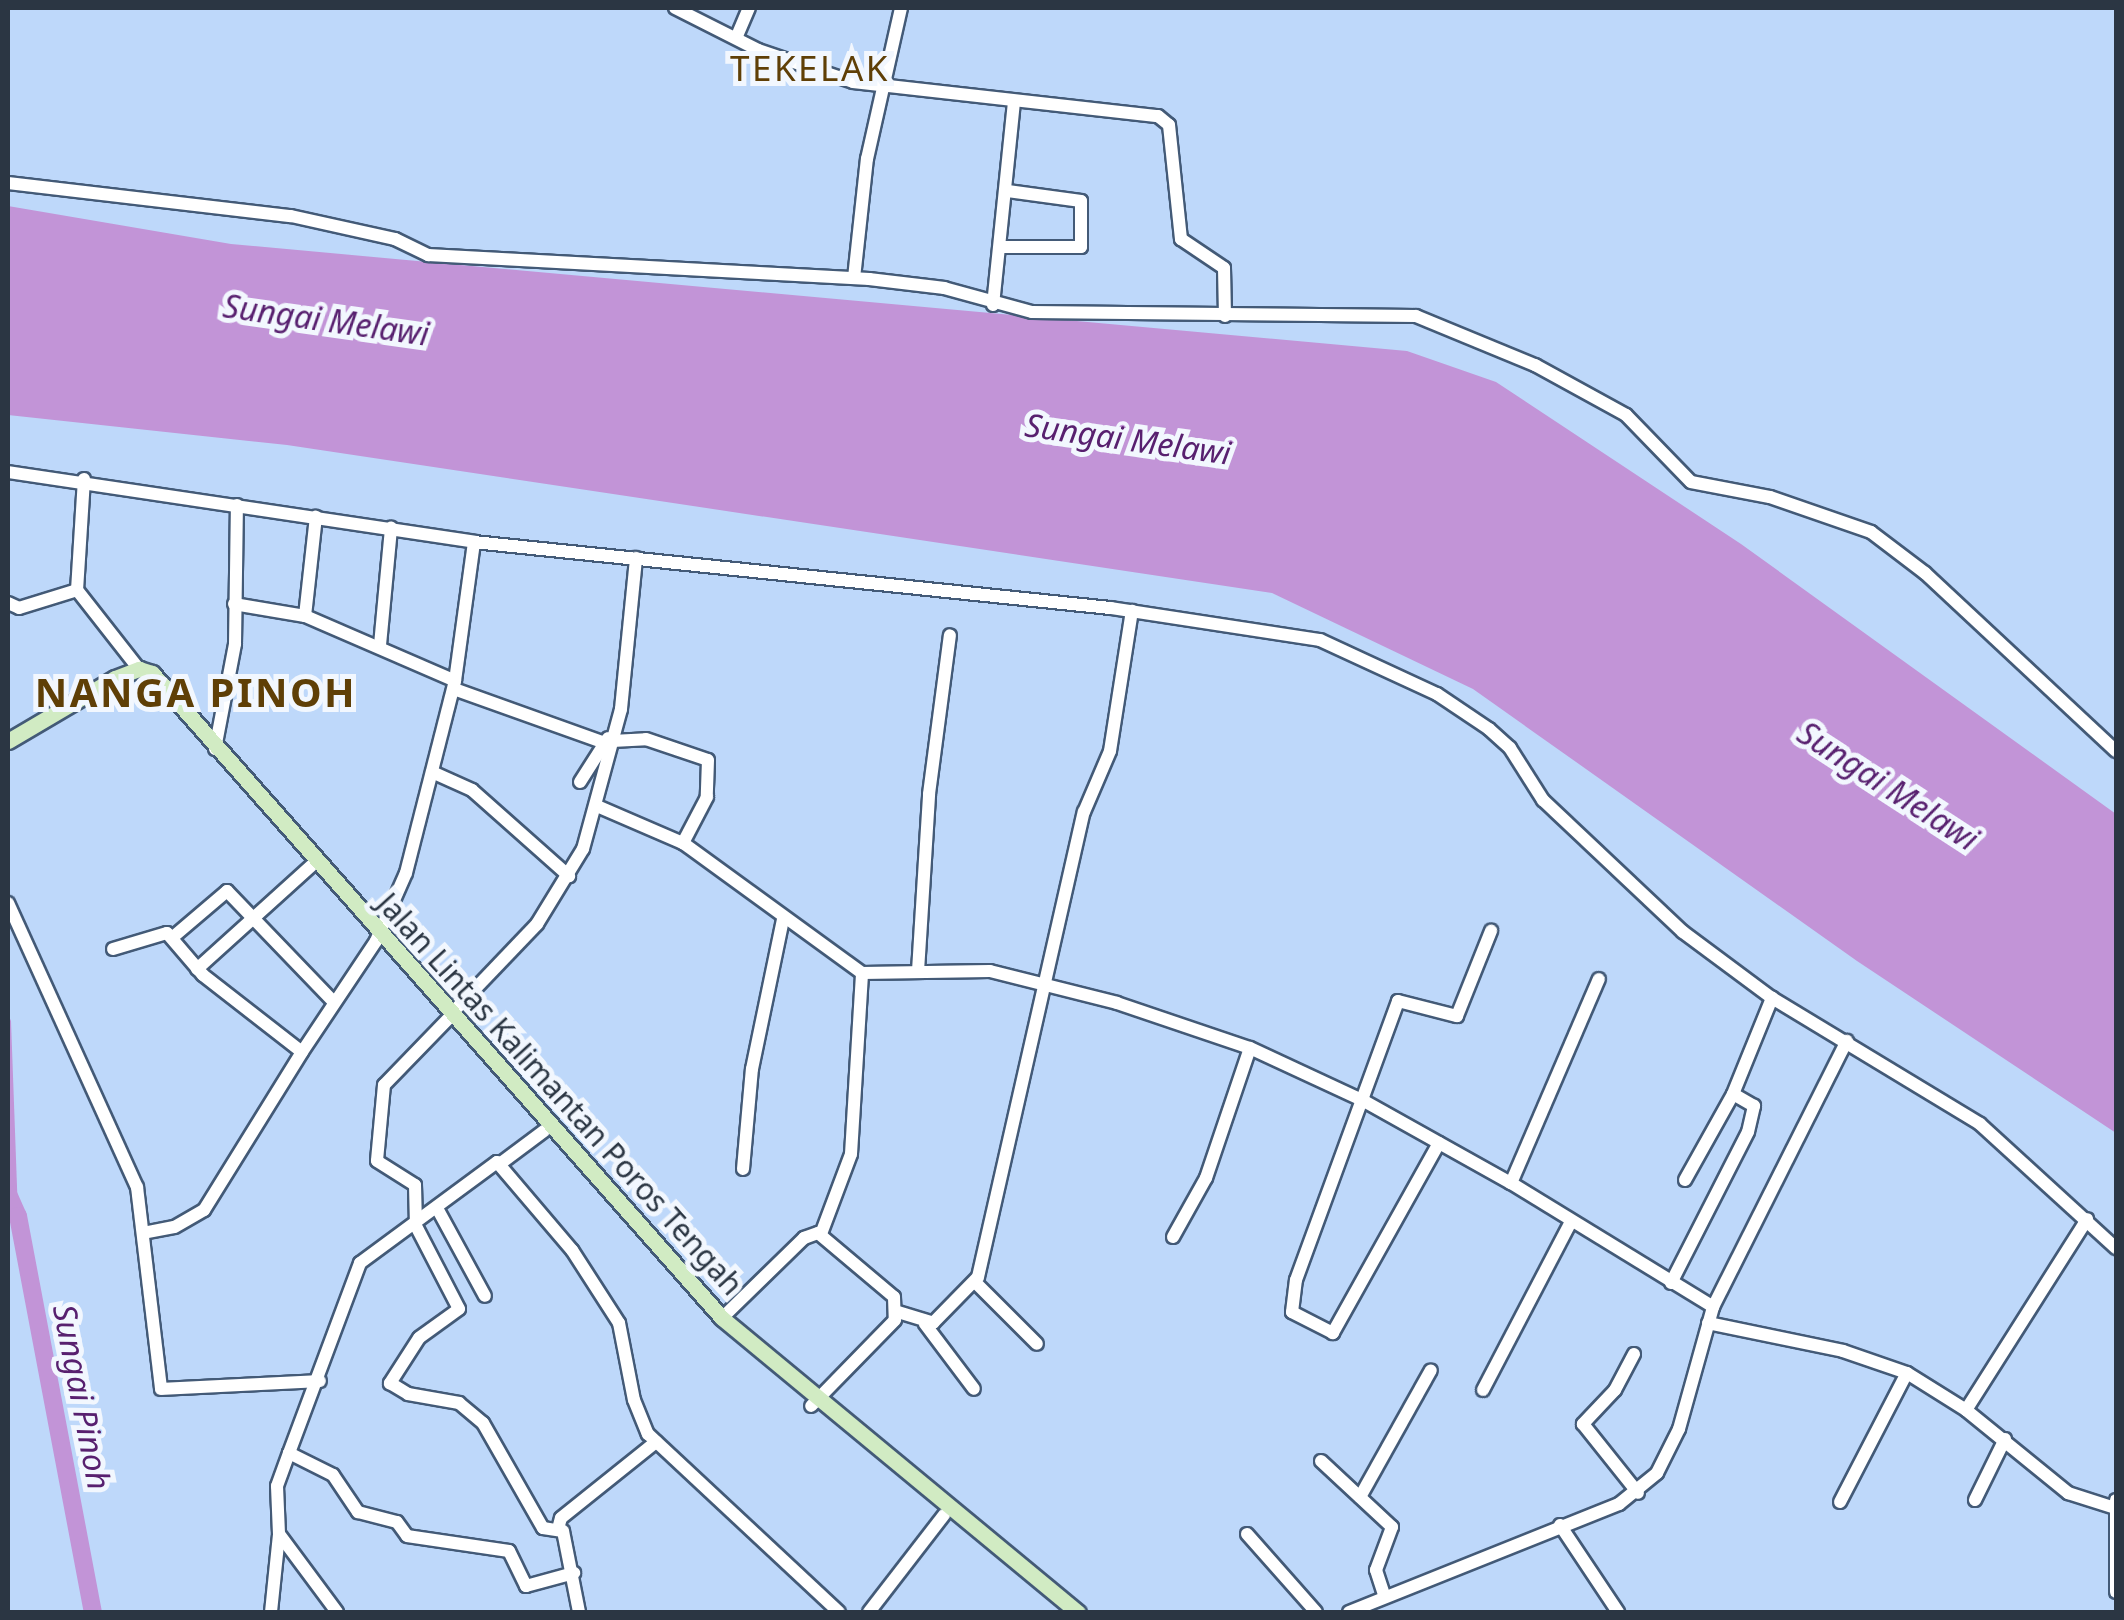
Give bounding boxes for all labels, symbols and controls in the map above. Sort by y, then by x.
district label: TEKELAK [730,47,890,89]
water label: Sungai Melawi [221,287,431,353]
water label: Sungai Melawi [1023,406,1233,472]
district label: NANGA PINOH [35,668,357,716]
water label: Sungai Melawi [1791,713,1985,859]
street label: Jalan Lintas Kalimantan Poros Tengah [370,886,750,1302]
water label: Sungai Pinoh [45,1301,119,1493]

